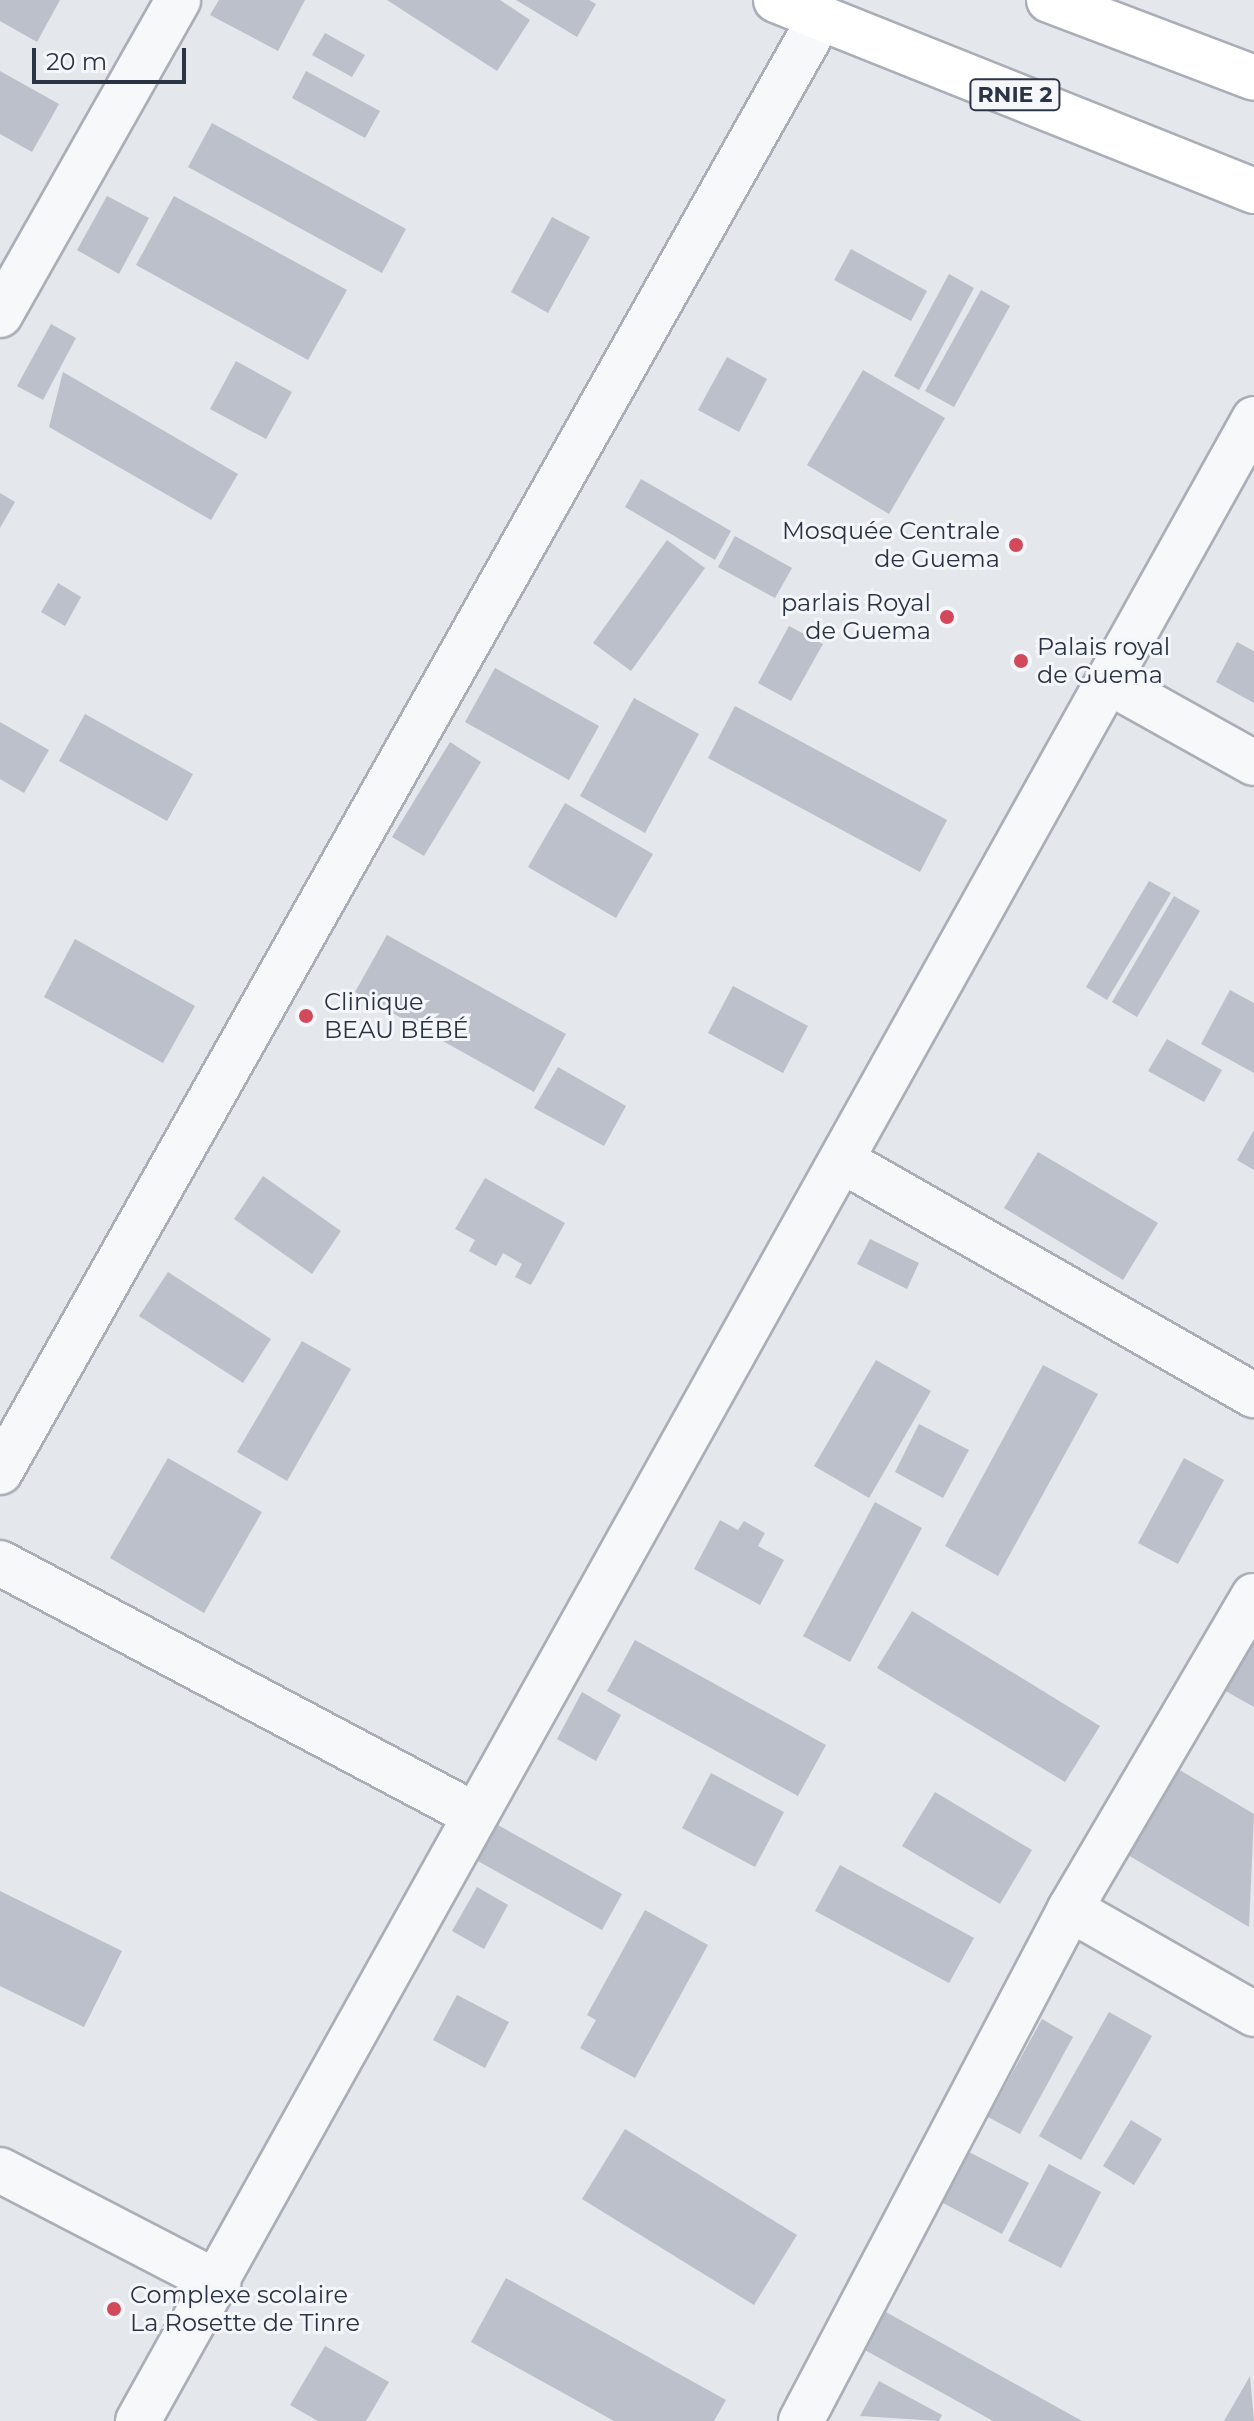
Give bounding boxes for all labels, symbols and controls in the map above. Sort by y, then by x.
scale bar [36,32,190,82]
text: 20 m [46,47,107,76]
road number: RNIE 2 [969,77,1061,113]
place label: Mosquée Centrale de Guema [782,517,1000,573]
marker: Mosquée Centrale de Guema [1007,536,1025,554]
place label: parlais Royal de Guema [781,589,931,645]
marker: parlais Royal de Guema [938,608,956,626]
place label: Palais royal de Guema [1037,633,1170,689]
marker: Palais royal de Guema [1012,652,1030,670]
place label: Clinique BEAU BÉBÉ [324,988,469,1044]
marker: Clinique BEAU BÉBÉ [295,1005,317,1027]
place label: Complexe scolaire La Rosette de Tinre [130,2281,360,2337]
marker: Complexe scolaire La Rosette de Tinre [105,2300,123,2318]

